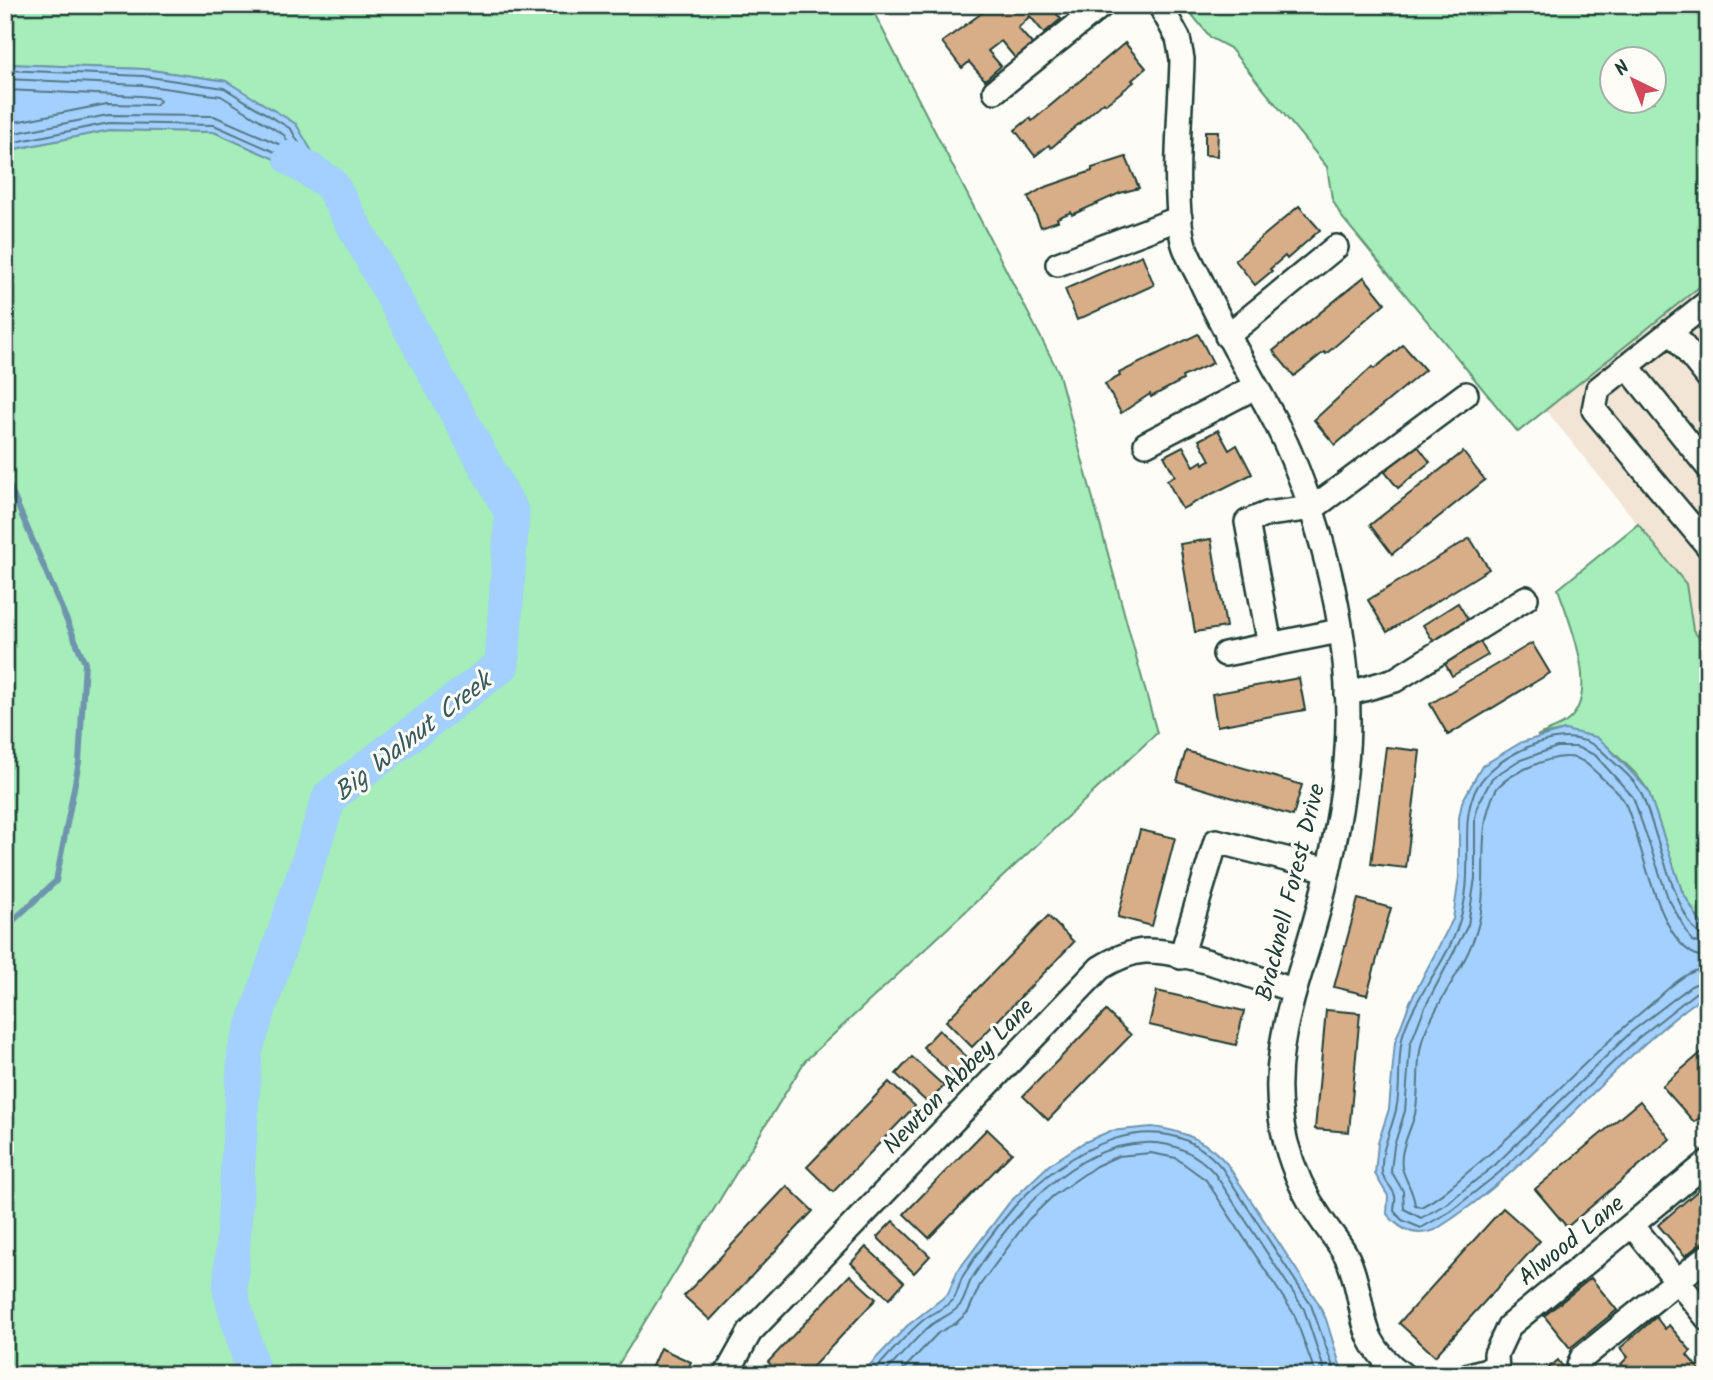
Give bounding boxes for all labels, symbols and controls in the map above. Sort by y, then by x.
north arrow [1598,46,1668,116]
text: N [1608,54,1637,84]
water label: Big Walnut Creek [325,660,504,813]
street label: Bracknell Forest Drive [1246,779,1337,1005]
street label: Newton Abbey Lane [874,990,1045,1164]
street label: Alwood Lane [1510,1186,1634,1297]

